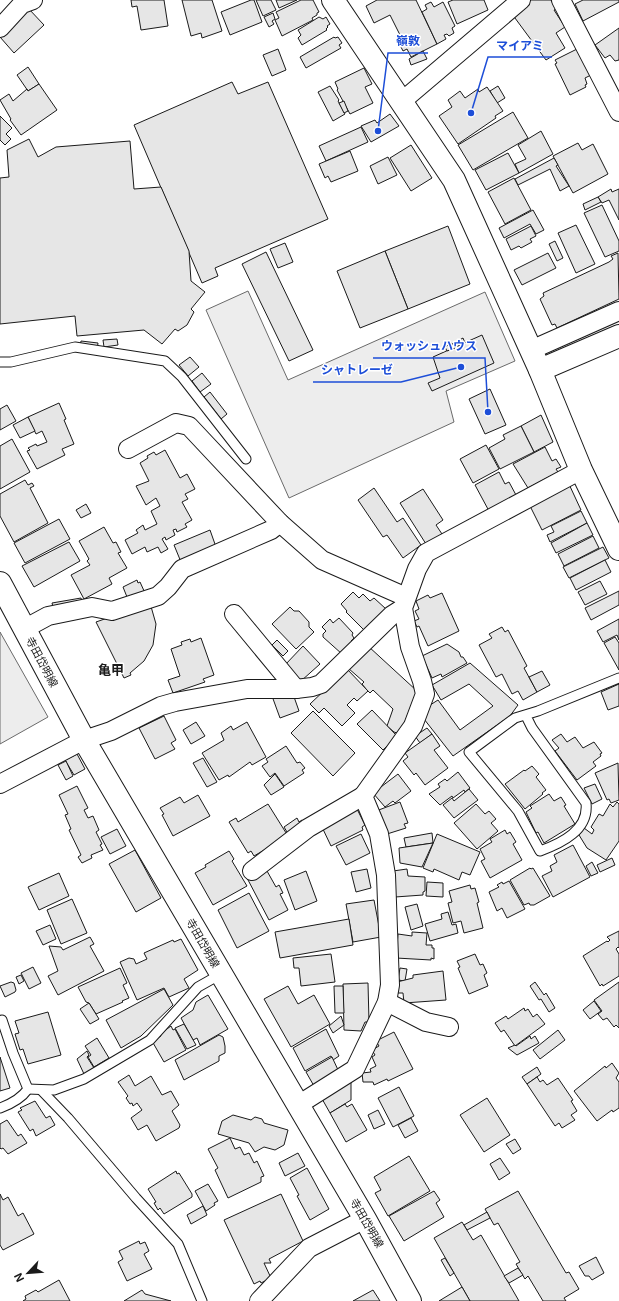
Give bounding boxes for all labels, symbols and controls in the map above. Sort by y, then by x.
callout: 嶺敦 [388,29,428,53]
text: 嶺敦 [396,33,420,48]
callout: マイアミ [488,33,552,57]
text: マイアミ [496,38,544,53]
callout: ウォッシュハウス [373,334,485,358]
text: ウォッシュハウス [381,338,477,353]
callout: シャトレーゼ [313,358,401,382]
text: シャトレーゼ [321,362,393,377]
street label: 寺田岱明線 [23,634,61,690]
district label: 亀甲 [98,662,124,678]
street label: 寺田岱明線 [183,916,223,970]
street label: 寺田岱明線 [347,1196,387,1250]
north arrow [8,1253,48,1293]
text: N [11,1271,27,1284]

